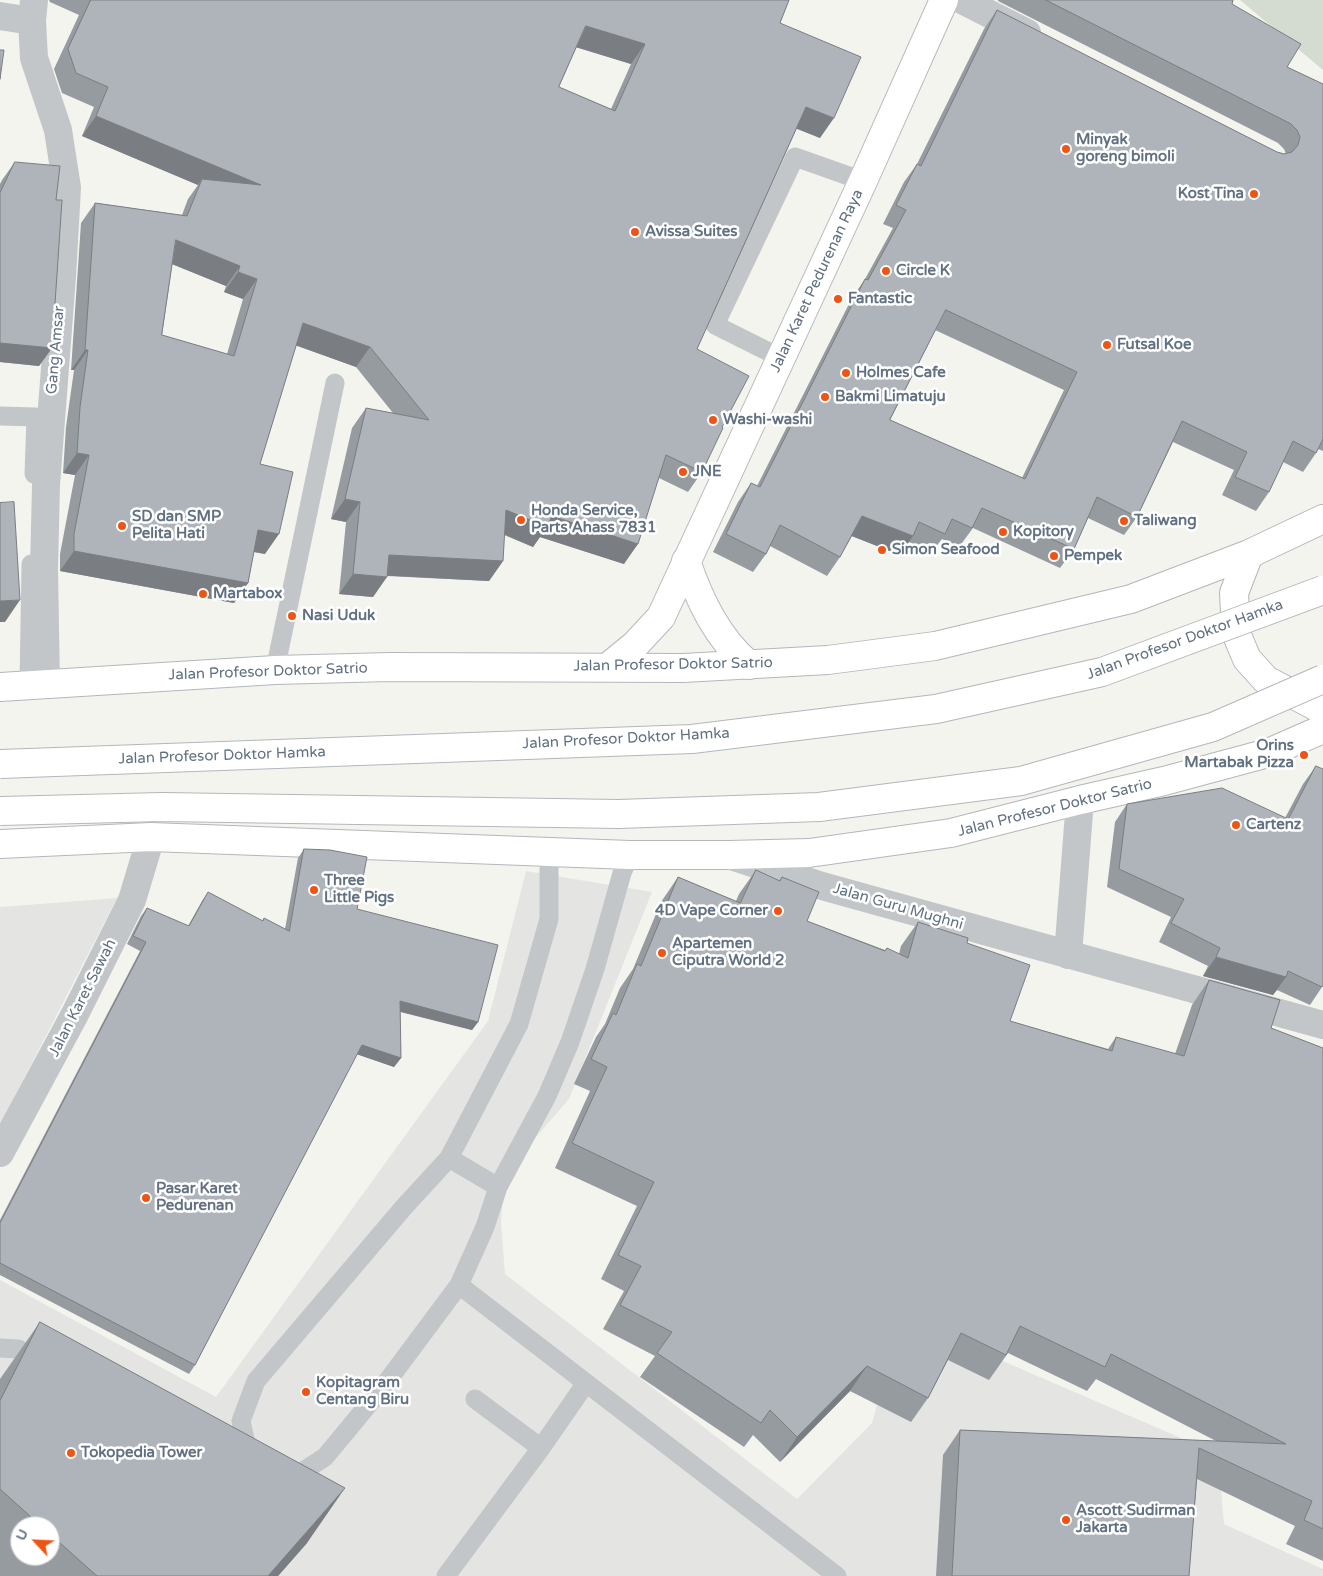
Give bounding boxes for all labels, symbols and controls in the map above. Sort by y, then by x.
place label: Minyak goreng bimoli [1076,131,1175,166]
marker: Minyak goreng bimoli [1060,143,1072,155]
place label: Kost Tina [1178,185,1244,203]
street label: Jalan Karet Pedurenan Raya [767,187,867,375]
marker: Kost Tina [1248,188,1260,200]
place label: Avissa Suites [645,223,737,241]
marker: Avissa Suites [629,226,641,238]
place label: Circle K [896,262,950,280]
marker: Circle K [880,265,892,277]
place label: Fantastic [848,290,912,308]
marker: Fantastic [832,293,844,305]
street label: Gang Amsar [43,305,69,395]
place label: Futsal Koe [1117,336,1191,354]
marker: Futsal Koe [1101,339,1113,351]
place label: Holmes Cafe [856,364,946,382]
marker: Holmes Cafe [840,367,852,379]
place label: Bakmi Limatuju [835,388,946,406]
marker: Bakmi Limatuju [819,391,831,403]
place label: Washi-washi [723,411,812,429]
marker: Washi-washi [707,414,719,426]
place label: JNE [693,463,722,481]
marker: JNE [677,466,689,478]
place label: Honda Service, Parts Ahass 7831 [531,502,656,537]
place label: SD dan SMP Pelita Hati [132,508,221,543]
place label: Taliwang [1134,512,1197,530]
marker: Honda Service, Parts Ahass 7831 [515,514,527,526]
marker: Taliwang [1118,515,1130,527]
marker: SD dan SMP Pelita Hati [116,520,128,532]
place label: Kopitory [1013,523,1074,541]
marker: Kopitory [997,526,1009,538]
place label: Simon Seafood [892,541,1000,559]
marker: Simon Seafood [876,544,888,556]
place label: Pempek [1064,547,1122,565]
marker: Pempek [1048,550,1060,562]
place label: Martabox [213,585,282,603]
marker: Martabox [197,588,209,600]
street label: Jalan Profesor Doktor Hamka [1084,596,1286,684]
place label: Nasi Uduk [302,607,375,625]
marker: Nasi Uduk [286,610,298,622]
street label: Jalan Profesor Doktor Satrio [573,654,773,676]
street label: Jalan Profesor Doktor Satrio [168,660,368,684]
street label: Jalan Profesor Doktor Hamka [522,725,730,753]
place label: Orins Martabak Pizza [1184,737,1294,772]
street label: Jalan Profesor Doktor Hamka [118,743,326,769]
marker: Orins Martabak Pizza [1298,749,1310,761]
street label: Jalan Profesor Doktor Satrio [956,775,1154,841]
place label: Cartenz [1246,816,1301,834]
marker: Cartenz [1230,819,1242,831]
place label: Three Little Pigs [324,872,394,907]
street label: Jalan Guru Mughni [831,880,965,934]
marker: Three Little Pigs [308,884,320,896]
place label: 4D Vape Corner [655,902,768,920]
marker: 4D Vape Corner [772,905,784,917]
place label: Apartemen Ciputra World 2 [672,935,784,970]
street label: Jalan Karet Sawah [46,936,120,1060]
marker: Apartemen Ciputra World 2 [656,947,668,959]
place label: Pasar Karet Pedurenan [156,1180,238,1215]
marker: Pasar Karet Pedurenan [140,1192,152,1204]
place label: Kopitagram Centang Biru [316,1374,409,1409]
marker: Kopitagram Centang Biru [300,1386,312,1398]
place label: Tokopedia Tower [81,1444,202,1462]
marker: Tokopedia Tower [65,1447,77,1459]
place label: Ascott Sudirman Jakarta [1076,1502,1195,1537]
marker: Ascott Sudirman Jakarta [1060,1514,1072,1526]
north arrow [10,1516,60,1566]
text: U [12,1526,32,1543]

